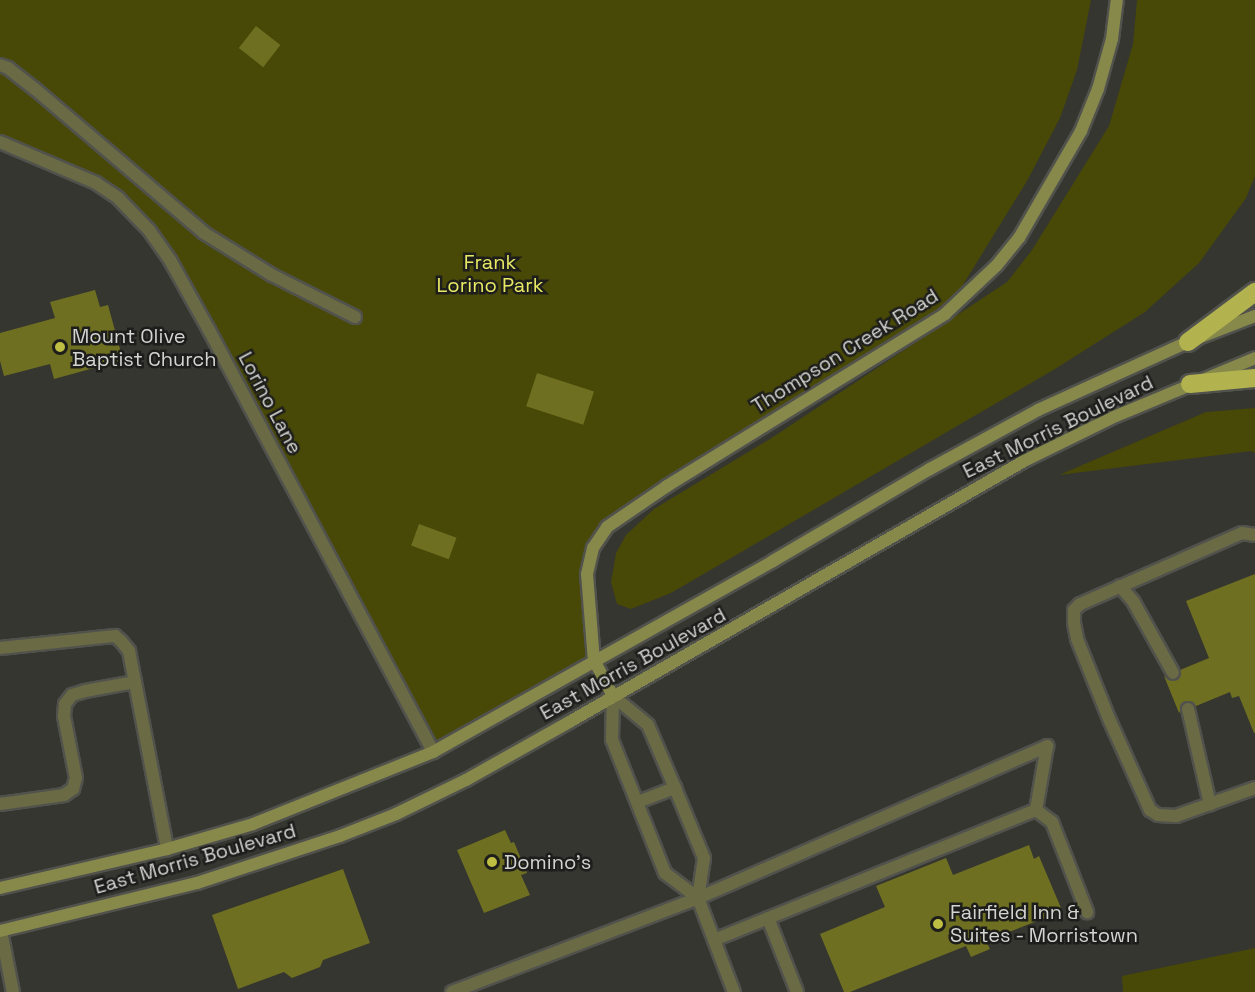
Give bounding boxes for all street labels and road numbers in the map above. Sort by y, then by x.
street label: Thompson Creek Road [747,284,943,418]
street label: Lorino Lane [233,348,307,458]
street label: East Morris Boulevard [959,370,1157,484]
street label: East Morris Boulevard [536,603,730,725]
street label: East Morris Boulevard [91,819,299,899]

